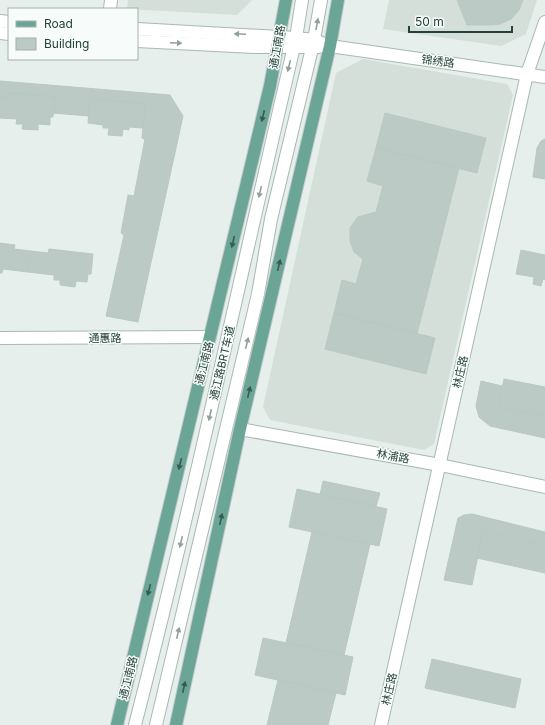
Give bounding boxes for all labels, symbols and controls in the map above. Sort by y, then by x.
legend [8,8,138,60]
scale bar [409,8,512,34]
text: 50 m [415,14,444,29]
text: Road [44,16,73,31]
one-way arrow [314,18,320,30]
street label: 通江南路 [266,24,288,70]
one-way arrow [234,31,246,38]
text: Building [44,36,89,51]
one-way arrow [170,39,182,46]
street label: 锦绣路 [421,52,455,70]
one-way arrow [286,60,292,72]
one-way arrow [260,110,266,122]
one-way arrow [256,186,262,199]
one-way arrow [230,236,236,248]
one-way arrow [276,259,282,272]
street label: 通江路BRT车道 [207,324,237,402]
street label: 通惠路 [89,331,122,345]
one-way arrow [244,336,250,349]
street label: 通江南路 [192,340,216,386]
street label: 林庄路 [449,354,471,390]
one-way arrow [246,386,252,398]
one-way arrow [207,409,213,421]
street label: 林浦路 [376,446,410,466]
one-way arrow [176,458,182,470]
one-way arrow [218,513,224,525]
one-way arrow [177,535,183,548]
one-way arrow [146,584,152,596]
one-way arrow [176,626,182,639]
street label: 通江南路 [116,655,140,701]
street label: 林庄路 [378,671,400,707]
one-way arrow [181,681,187,693]

